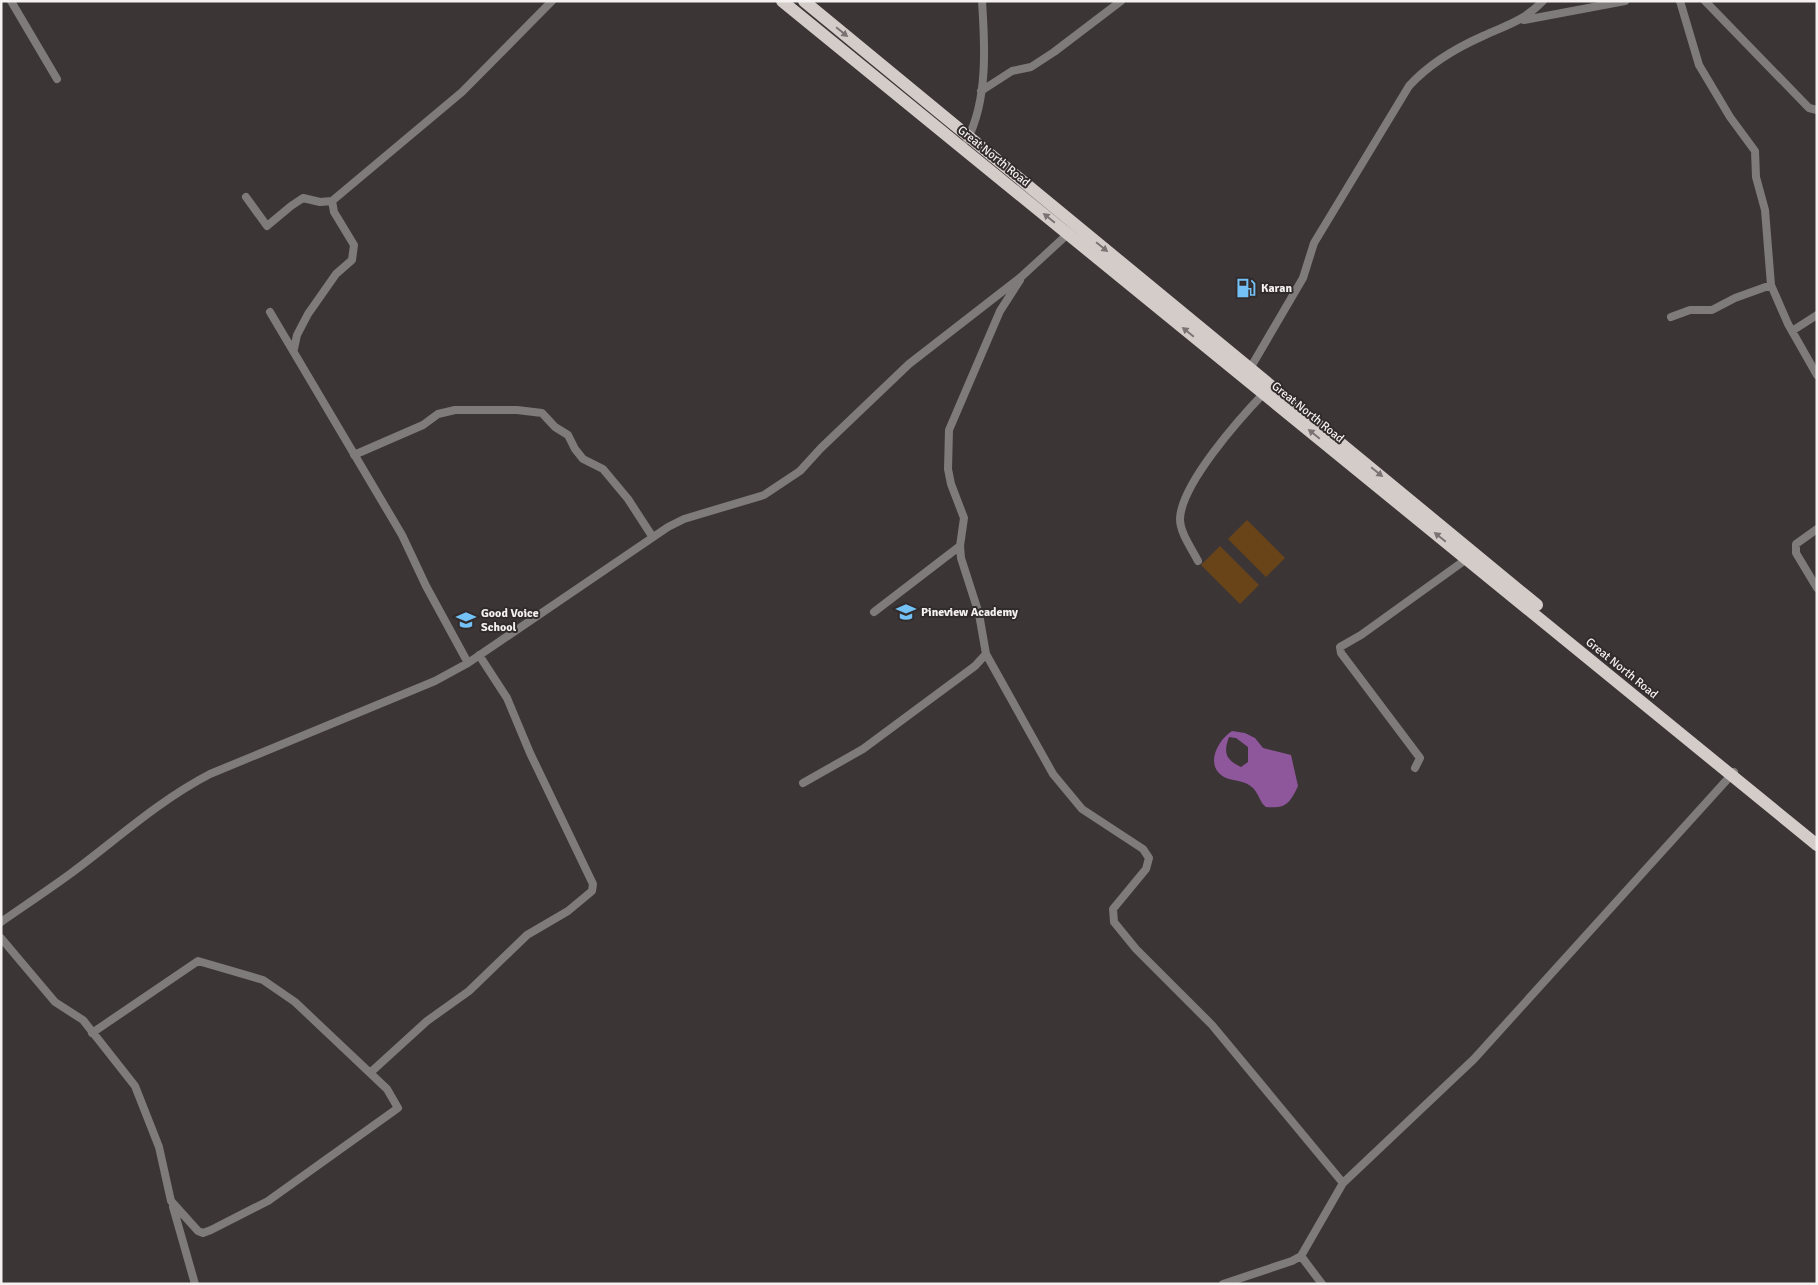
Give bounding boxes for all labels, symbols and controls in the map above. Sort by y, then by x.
one-way arrow [835,27,848,38]
street label: Great North Road [954,123,1033,190]
one-way arrow [1043,213,1056,224]
one-way arrow [1095,242,1108,253]
fuel station icon: Karan [1235,277,1257,299]
place label: Karan [1261,281,1292,296]
one-way arrow [1182,326,1195,337]
street label: Great North Road [1268,379,1347,446]
one-way arrow [1308,429,1321,440]
one-way arrow [1370,466,1383,477]
one-way arrow [1434,532,1447,543]
school or university icon: Pineview Academy [895,601,917,623]
place label: Pineview Academy [921,605,1018,620]
place label: Good Voice School [481,606,539,635]
school or university icon: Good Voice School [455,609,477,631]
street label: Great North Road [1582,635,1661,702]

